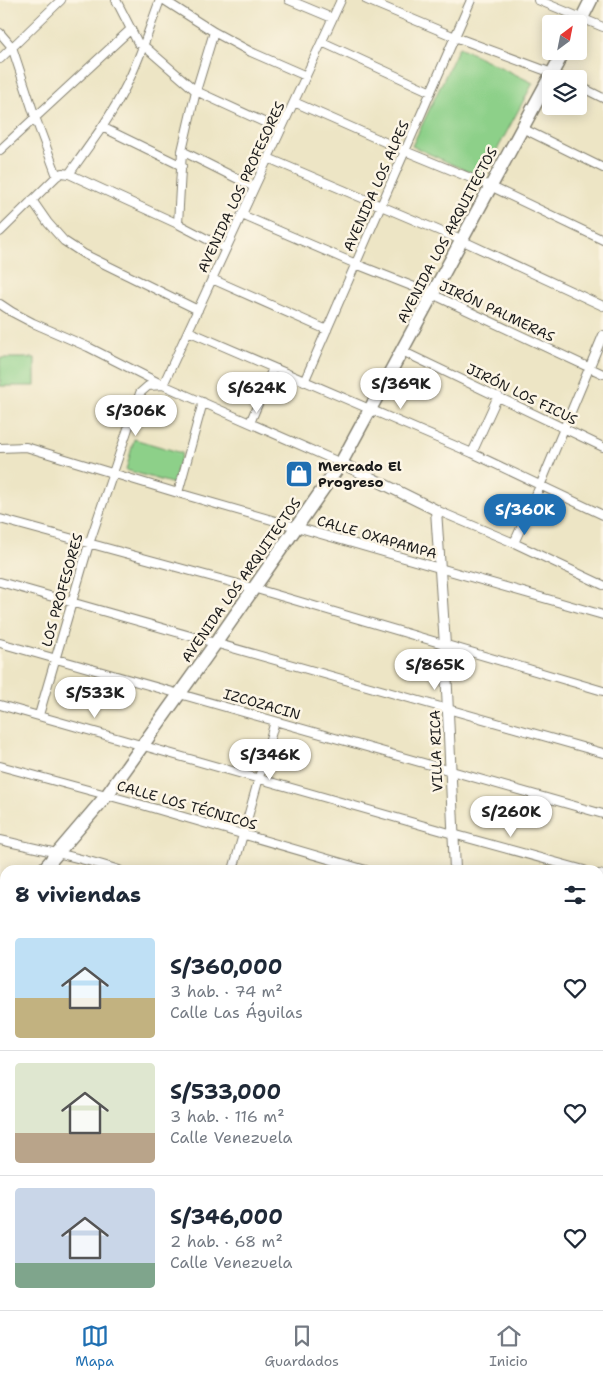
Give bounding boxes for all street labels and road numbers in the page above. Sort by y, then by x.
street label: AVENIDA LOS PROFESORES [193,98,289,276]
street label: AVENIDA LOS ALPES [339,118,413,254]
street label: AVENIDA LOS ARQUITECTOS [393,144,501,326]
street label: JIRÓN PALMERAS [436,276,558,346]
street label: JIRÓN LOS FICUS [464,359,581,429]
street label: AVENIDA LOS ARQUITECTOS [177,494,305,666]
street label: CALLE OXAPAMPA [315,511,439,563]
street label: LOS PROFESORES [37,531,87,649]
street label: IZCOZACIN [221,684,303,724]
street label: VILLA RICA [426,710,446,792]
street label: CALLE LOS TÉCNICOS [115,776,259,834]

